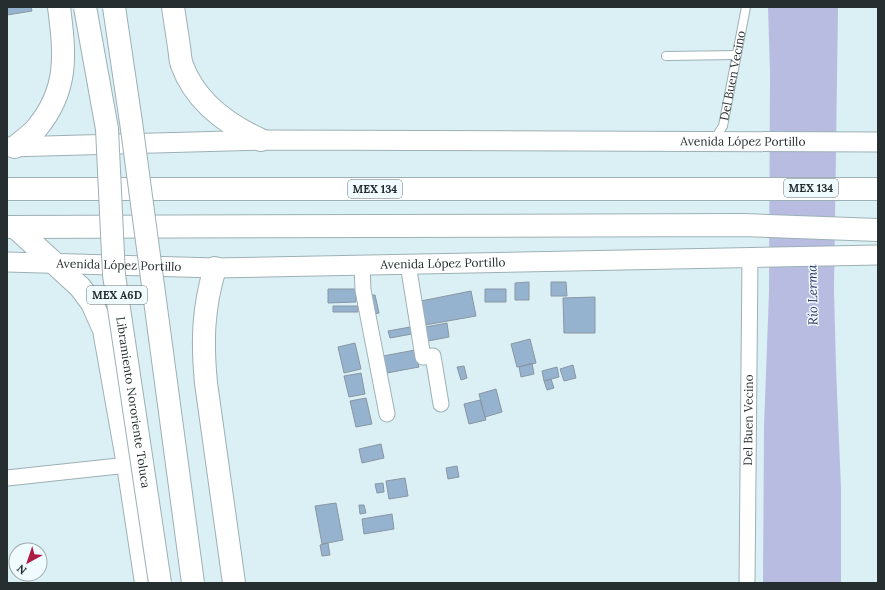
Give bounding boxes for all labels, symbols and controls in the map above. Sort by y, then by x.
street label: Del Buen Vecino [716,29,748,122]
street label: Avenida López Portillo [679,133,805,149]
road number: MEX 134 [784,179,838,197]
road number: MEX 134 [348,180,402,198]
street label: Avenida López Portillo [379,254,506,272]
street label: Avenida López Portillo [55,255,182,274]
water label: Río Lerma [803,264,822,325]
road number: MEX A6D [87,286,147,304]
street label: Libramiento Nororiente Toluca [113,316,154,489]
street label: Del Buen Vecino [740,374,756,466]
north arrow [8,542,48,582]
text: N [13,561,29,578]

